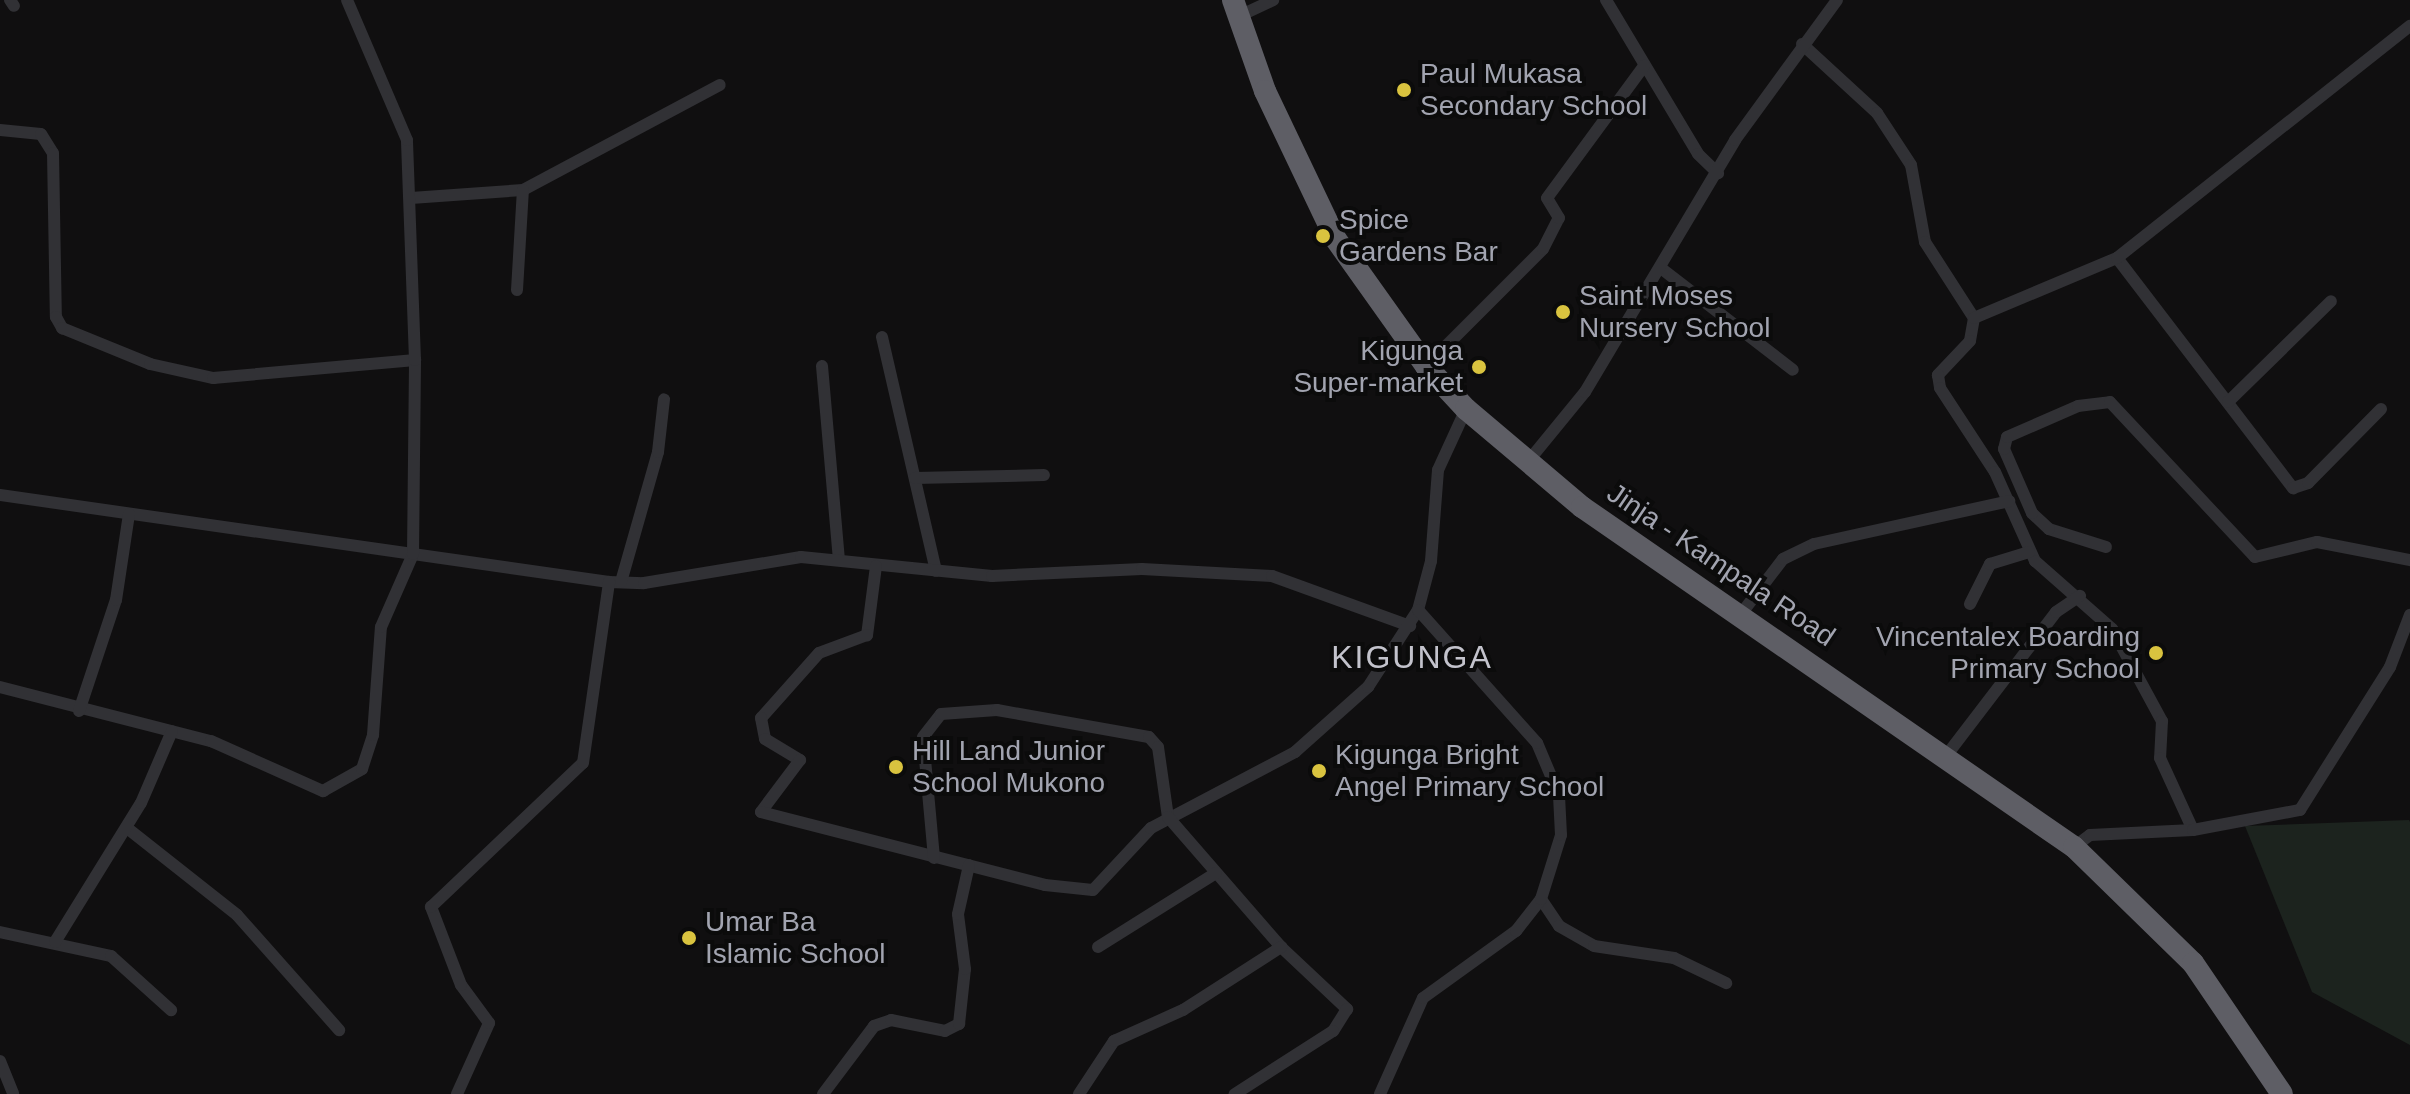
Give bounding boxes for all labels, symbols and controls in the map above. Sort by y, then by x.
place label: Paul Mukasa Secondary School [1420,57,1647,123]
marker: Paul Mukasa Secondary School [1395,81,1413,99]
place label: Spice Gardens Bar [1339,203,1498,269]
marker: Spice Gardens Bar [1314,227,1332,245]
place label: Saint Moses Nursery School [1579,279,1770,345]
marker: Saint Moses Nursery School [1554,303,1572,321]
place label: Kigunga Super-market [1293,334,1463,400]
marker: Kigunga Super-market [1470,358,1488,376]
street label: Jinja - Kampala Road [1601,476,1841,654]
place label: Vincentalex Boarding Primary School [1876,620,2140,686]
district label: KIGUNGA [1331,638,1493,676]
marker: Vincentalex Boarding Primary School [2147,644,2165,662]
place label: Hill Land Junior School Mukono [912,734,1105,800]
place label: Kigunga Bright Angel Primary School [1335,738,1604,804]
marker: Hill Land Junior School Mukono [887,758,905,776]
marker: Kigunga Bright Angel Primary School [1310,762,1328,780]
place label: Umar Ba Islamic School [705,905,886,971]
marker: Umar Ba Islamic School [680,929,698,947]

